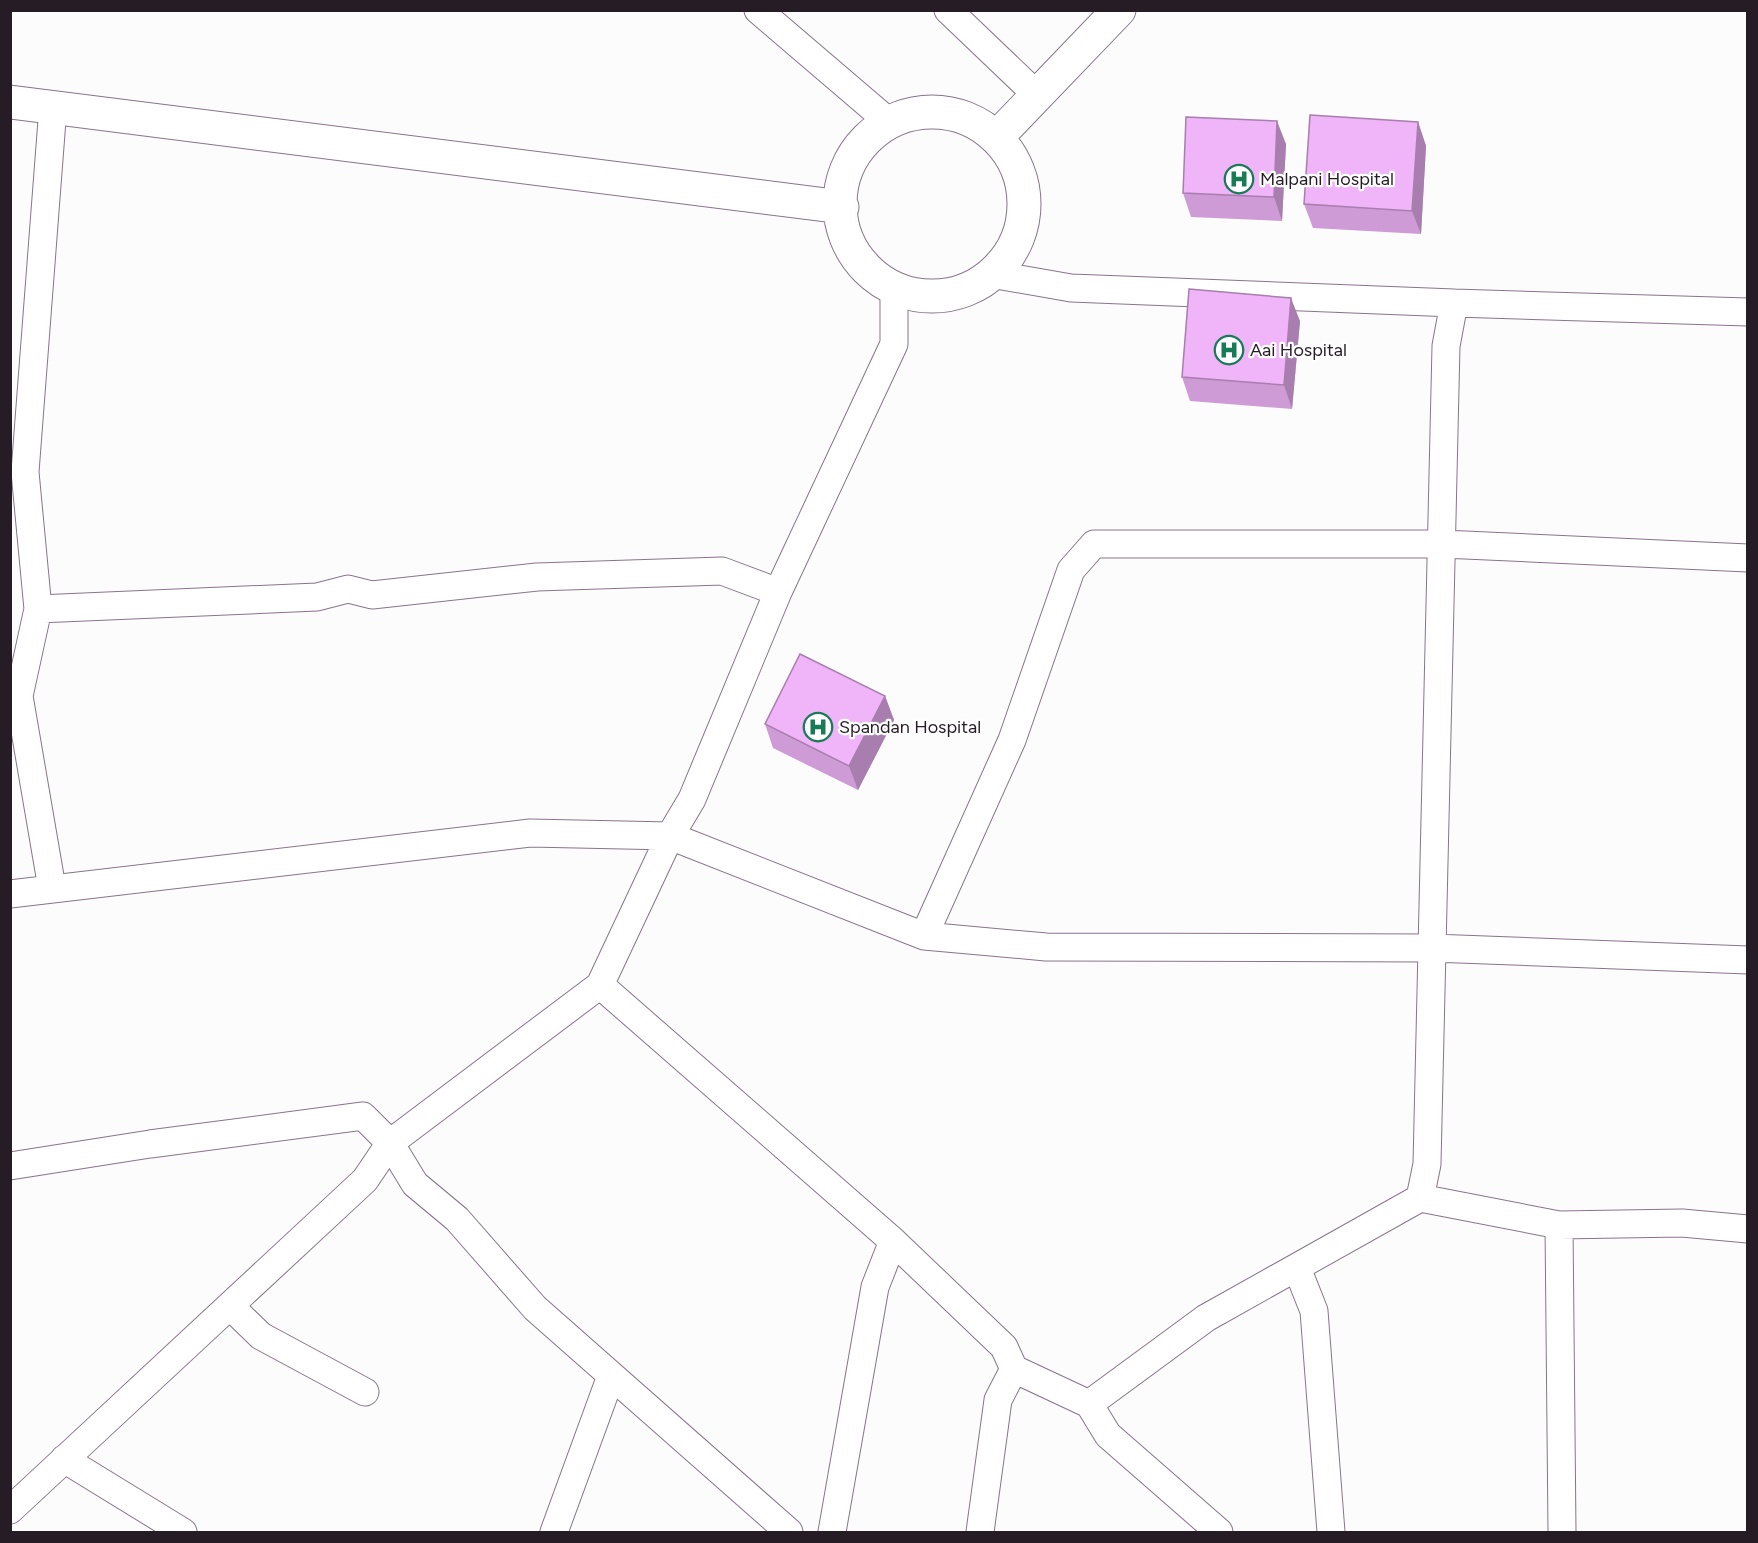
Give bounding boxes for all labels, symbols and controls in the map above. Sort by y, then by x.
hospital icon: Malpani Hospital [1223,163,1255,195]
place label: Malpani Hospital [1260,168,1394,190]
hospital icon: Aai Hospital [1213,334,1245,366]
place label: Aai Hospital [1250,339,1347,361]
hospital icon: Spandan Hospital [802,711,834,743]
place label: Spandan Hospital [839,716,981,738]

